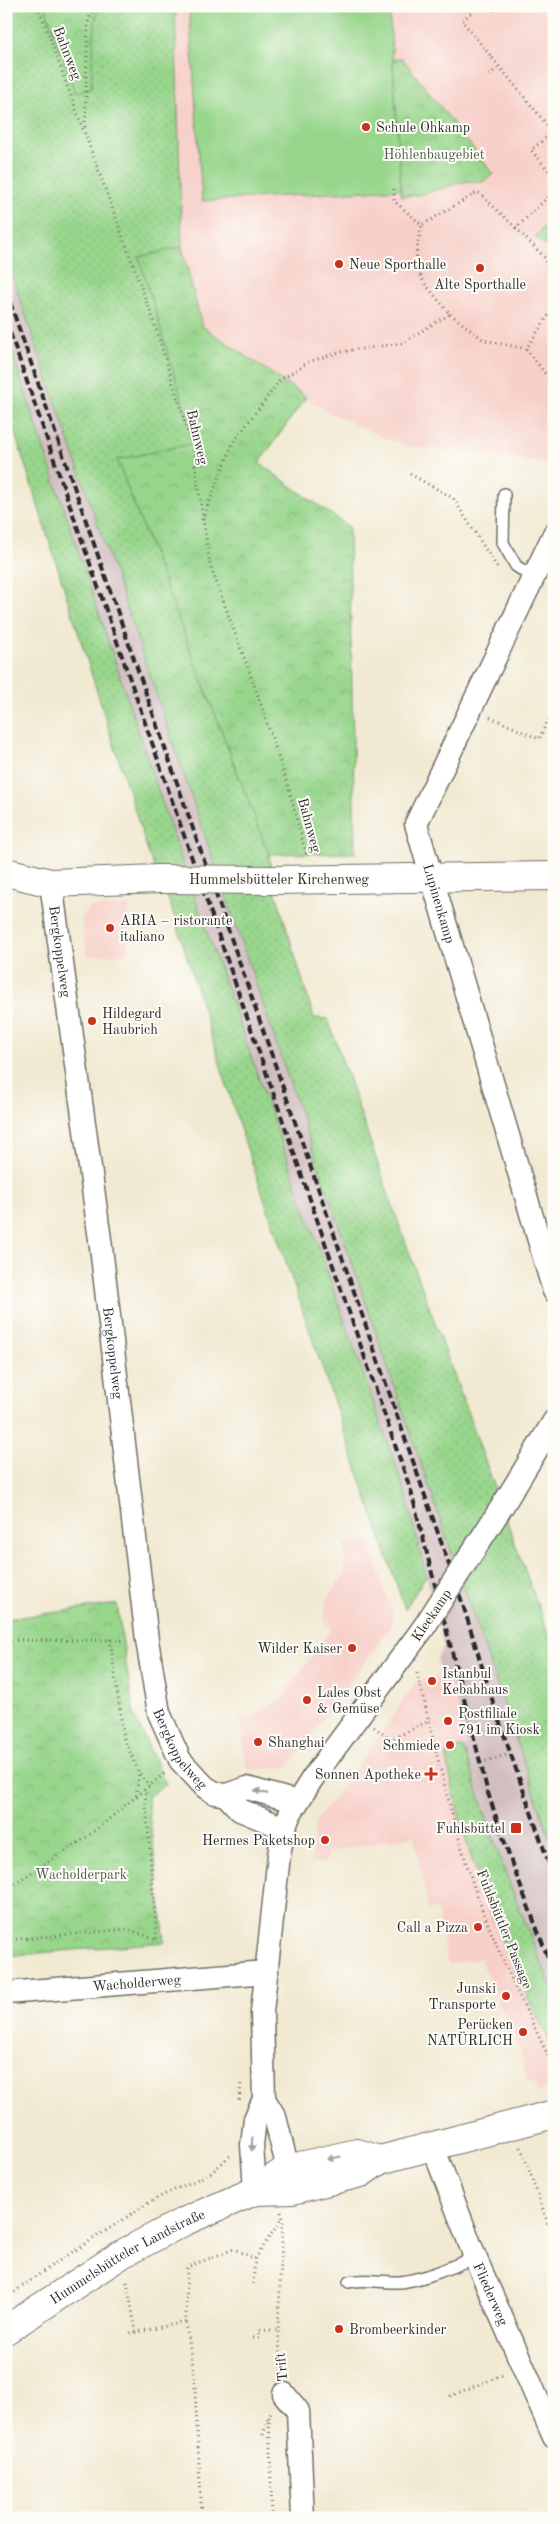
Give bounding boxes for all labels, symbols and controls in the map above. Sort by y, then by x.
street label: Bahnweg [51,25,84,82]
marker: Schule Ohkamp [360,121,372,133]
place label: Schule Ohkamp [376,121,470,135]
park label: Höhlenbaugebiet [383,148,485,162]
marker: Neue Sporthalle [333,258,345,270]
place label: Neue Sporthalle [349,258,446,272]
marker: Alte Sporthalle [474,262,486,274]
place label: Alte Sporthalle [434,278,526,292]
street label: Bahnweg [184,408,210,466]
street label: Bahnweg [295,796,323,855]
street label: Lupinenkamp [420,862,457,945]
street label: Hummelsbütteler Kirchenweg [189,873,369,887]
street label: Bergkoppelweg [46,905,73,999]
place label: ARIA – ristorante italiano [120,914,232,944]
marker: ARIA – ristorante italiano [104,922,116,934]
place label: Hildegard Haubrich [102,1007,162,1037]
marker: Hildegard Haubrich [86,1015,98,1027]
street label: Bergkoppelweg [100,1306,125,1400]
street label: Kleekamp [409,1587,454,1644]
place label: Wilder Kaiser [257,1642,342,1656]
marker: Wilder Kaiser [346,1642,358,1654]
place label: Istanbul Kebabhaus [442,1667,508,1697]
marker: Istanbul Kebabhaus [426,1675,438,1687]
place label: Lales Obst & Gemüse [317,1686,382,1716]
marker: Lales Obst & Gemüse [301,1694,313,1706]
street label: Bergkoppelweg [150,1707,210,1793]
place label: Postfiliale 791 im Kiosk [458,1707,540,1737]
marker: Postfiliale 791 im Kiosk [442,1715,454,1727]
marker: Shanghai [252,1736,264,1748]
place label: Shanghai [268,1736,325,1750]
place label: Schmiede [383,1739,440,1753]
marker: Schmiede [444,1739,456,1751]
place label: Sonnen Apotheke [315,1768,421,1782]
marker: Sonnen Apotheke [425,1768,437,1780]
one-way arrow [254,1788,269,1796]
marker: Fuhlsbüttel [509,1821,523,1835]
place label: Fuhlsbüttel [436,1822,505,1836]
place label: Hermes Paketshop [202,1834,315,1848]
marker: Hermes Paketshop [319,1834,331,1846]
park label: Wacholderpark [35,1868,127,1882]
street label: Fuhlsbüttler Passage [474,1868,534,1991]
place label: Call a Pizza [397,1921,468,1935]
marker: Call a Pizza [472,1921,484,1933]
street label: Wacholderweg [92,1973,182,1994]
place label: Junski Transporte [428,1982,496,2012]
marker: Junski Transporte [500,1990,512,2002]
place label: Perücken NATÜRLICH [427,2018,513,2048]
marker: Perücken NATÜRLICH [517,2026,529,2038]
one-way arrow [248,2136,256,2152]
one-way arrow [326,2154,341,2162]
street label: Hummelsbütteler Landstraße [48,2207,207,2307]
street label: Fliederweg [470,2261,510,2328]
marker: Brombeerkinder [333,2323,345,2335]
place label: Brombeerkinder [349,2323,447,2337]
street label: Trift [274,2352,290,2382]

